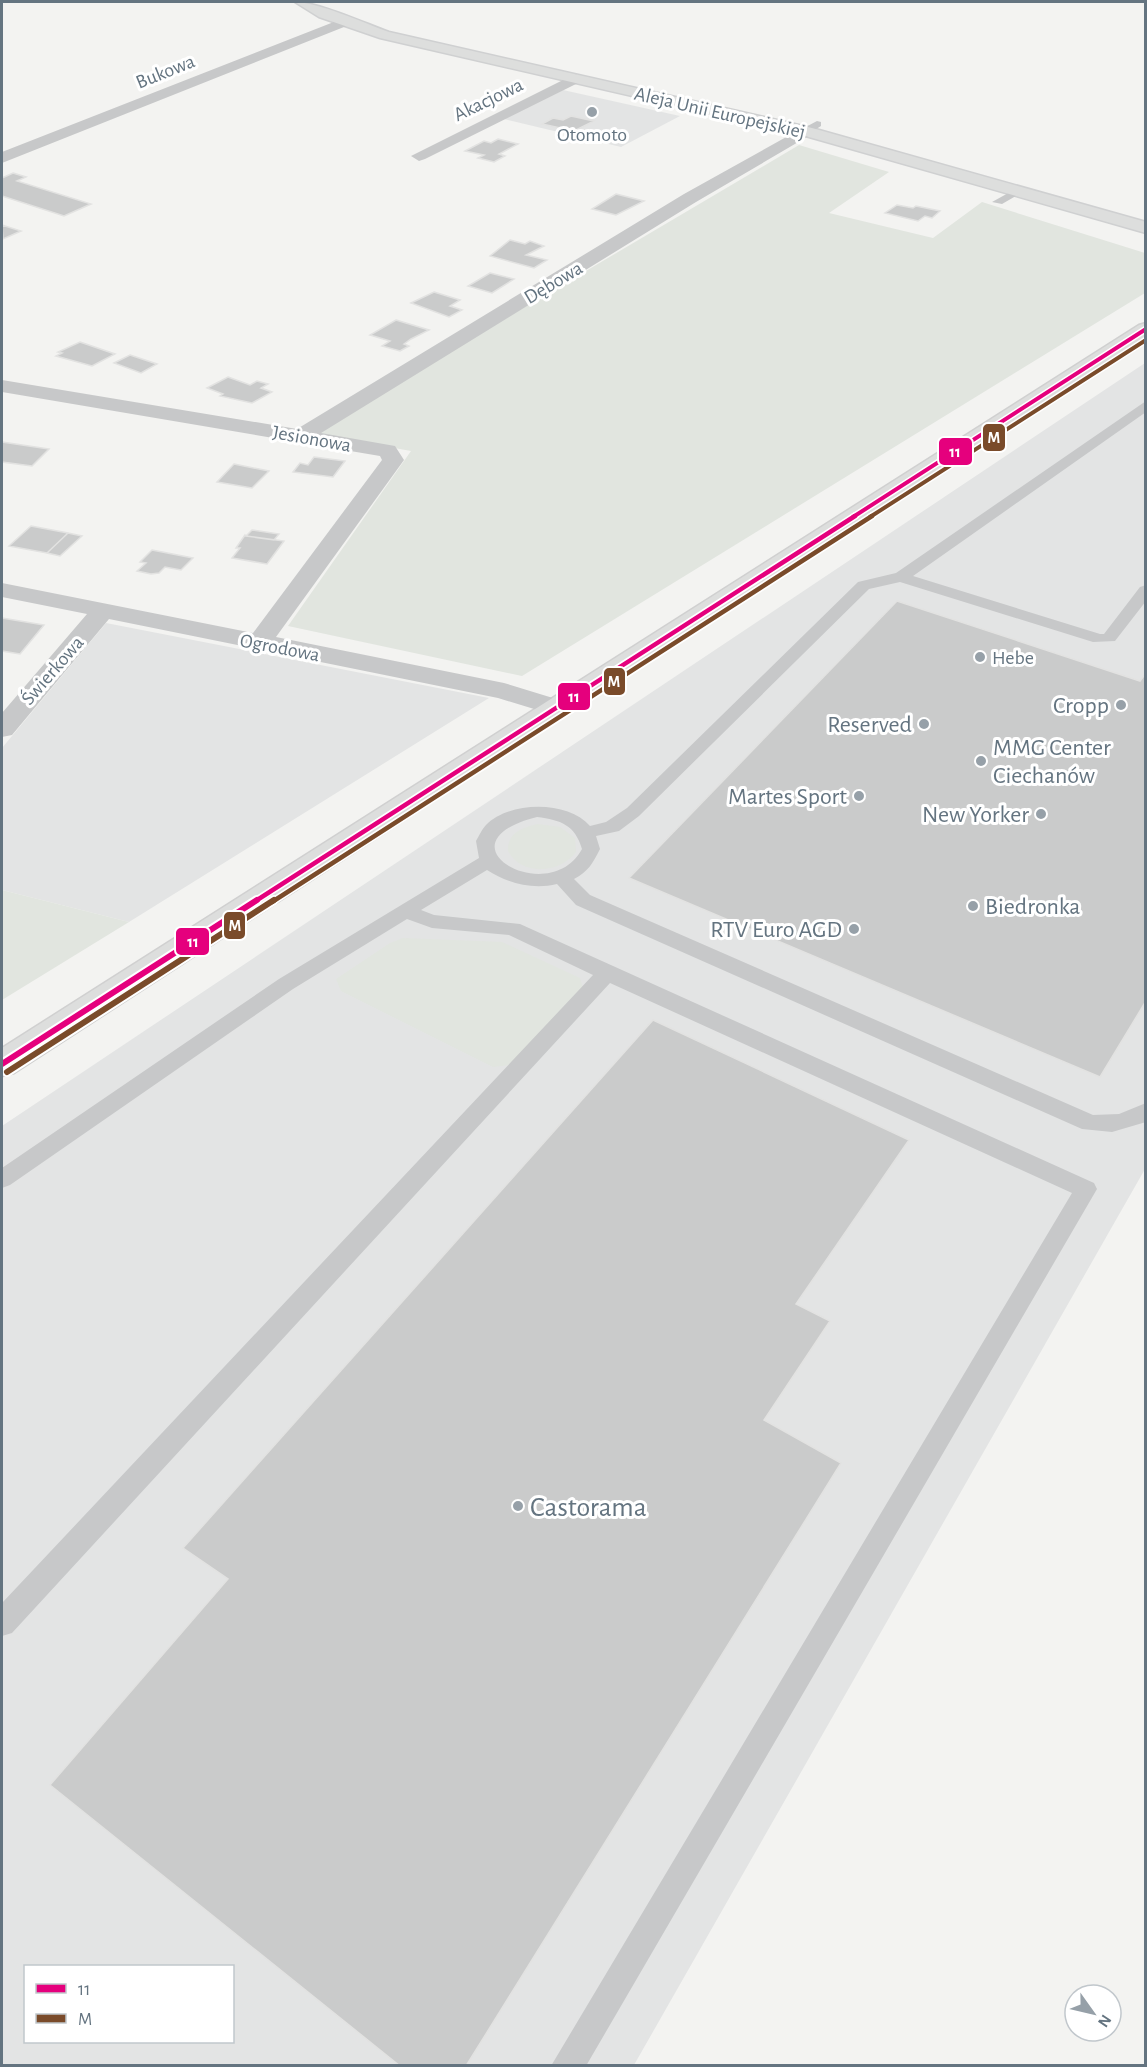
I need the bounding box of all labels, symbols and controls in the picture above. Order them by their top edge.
street label: Bukowa [133,51,198,93]
street label: Akacjowa [451,75,526,125]
street label: Aleja Unii Europejskiej [632,84,807,142]
marker: Otomoto [585,105,599,119]
place label: Otomoto [557,125,627,145]
street label: Dębowa [521,258,586,308]
street label: Jesionowa [271,422,353,456]
line badge: M [982,423,1006,452]
text: M [988,430,1000,446]
line badge: 11 [938,437,973,466]
text: 11 [949,444,961,460]
street label: Ogrodowa [238,630,321,666]
street label: Świerkowa [17,632,88,709]
place label: Hebe [992,648,1034,668]
marker: Hebe [973,650,987,664]
line badge: M [603,667,626,696]
text: M [608,674,620,690]
line badge: 11 [557,682,591,711]
text: 11 [568,689,580,705]
place label: Cropp [1053,694,1109,718]
marker: Cropp [1114,698,1128,712]
place label: Reserved [827,713,912,737]
marker: Reserved [917,717,931,731]
place label: MMG Center Ciechanów [993,736,1111,788]
marker: MMG Center Ciechanów [974,754,988,768]
place label: Martes Sport [728,785,847,809]
marker: Martes Sport [852,789,866,803]
place label: New Yorker [922,803,1029,827]
marker: New Yorker [1034,807,1048,821]
place label: Biedronka [985,895,1080,919]
marker: Biedronka [966,899,980,913]
line badge: M [223,911,246,940]
text: M [229,918,241,934]
place label: RTV Euro AGD [710,918,842,942]
marker: RTV Euro AGD [847,922,861,936]
line badge: 11 [175,927,210,956]
text: 11 [187,934,199,950]
place label: Castorama [530,1494,647,1522]
marker: Castorama [511,1499,525,1513]
legend [24,1965,234,2043]
text: 11 [78,1981,90,1999]
north arrow [1063,1983,1123,2043]
text: M [78,2011,92,2029]
text: N [1095,2012,1114,2030]

